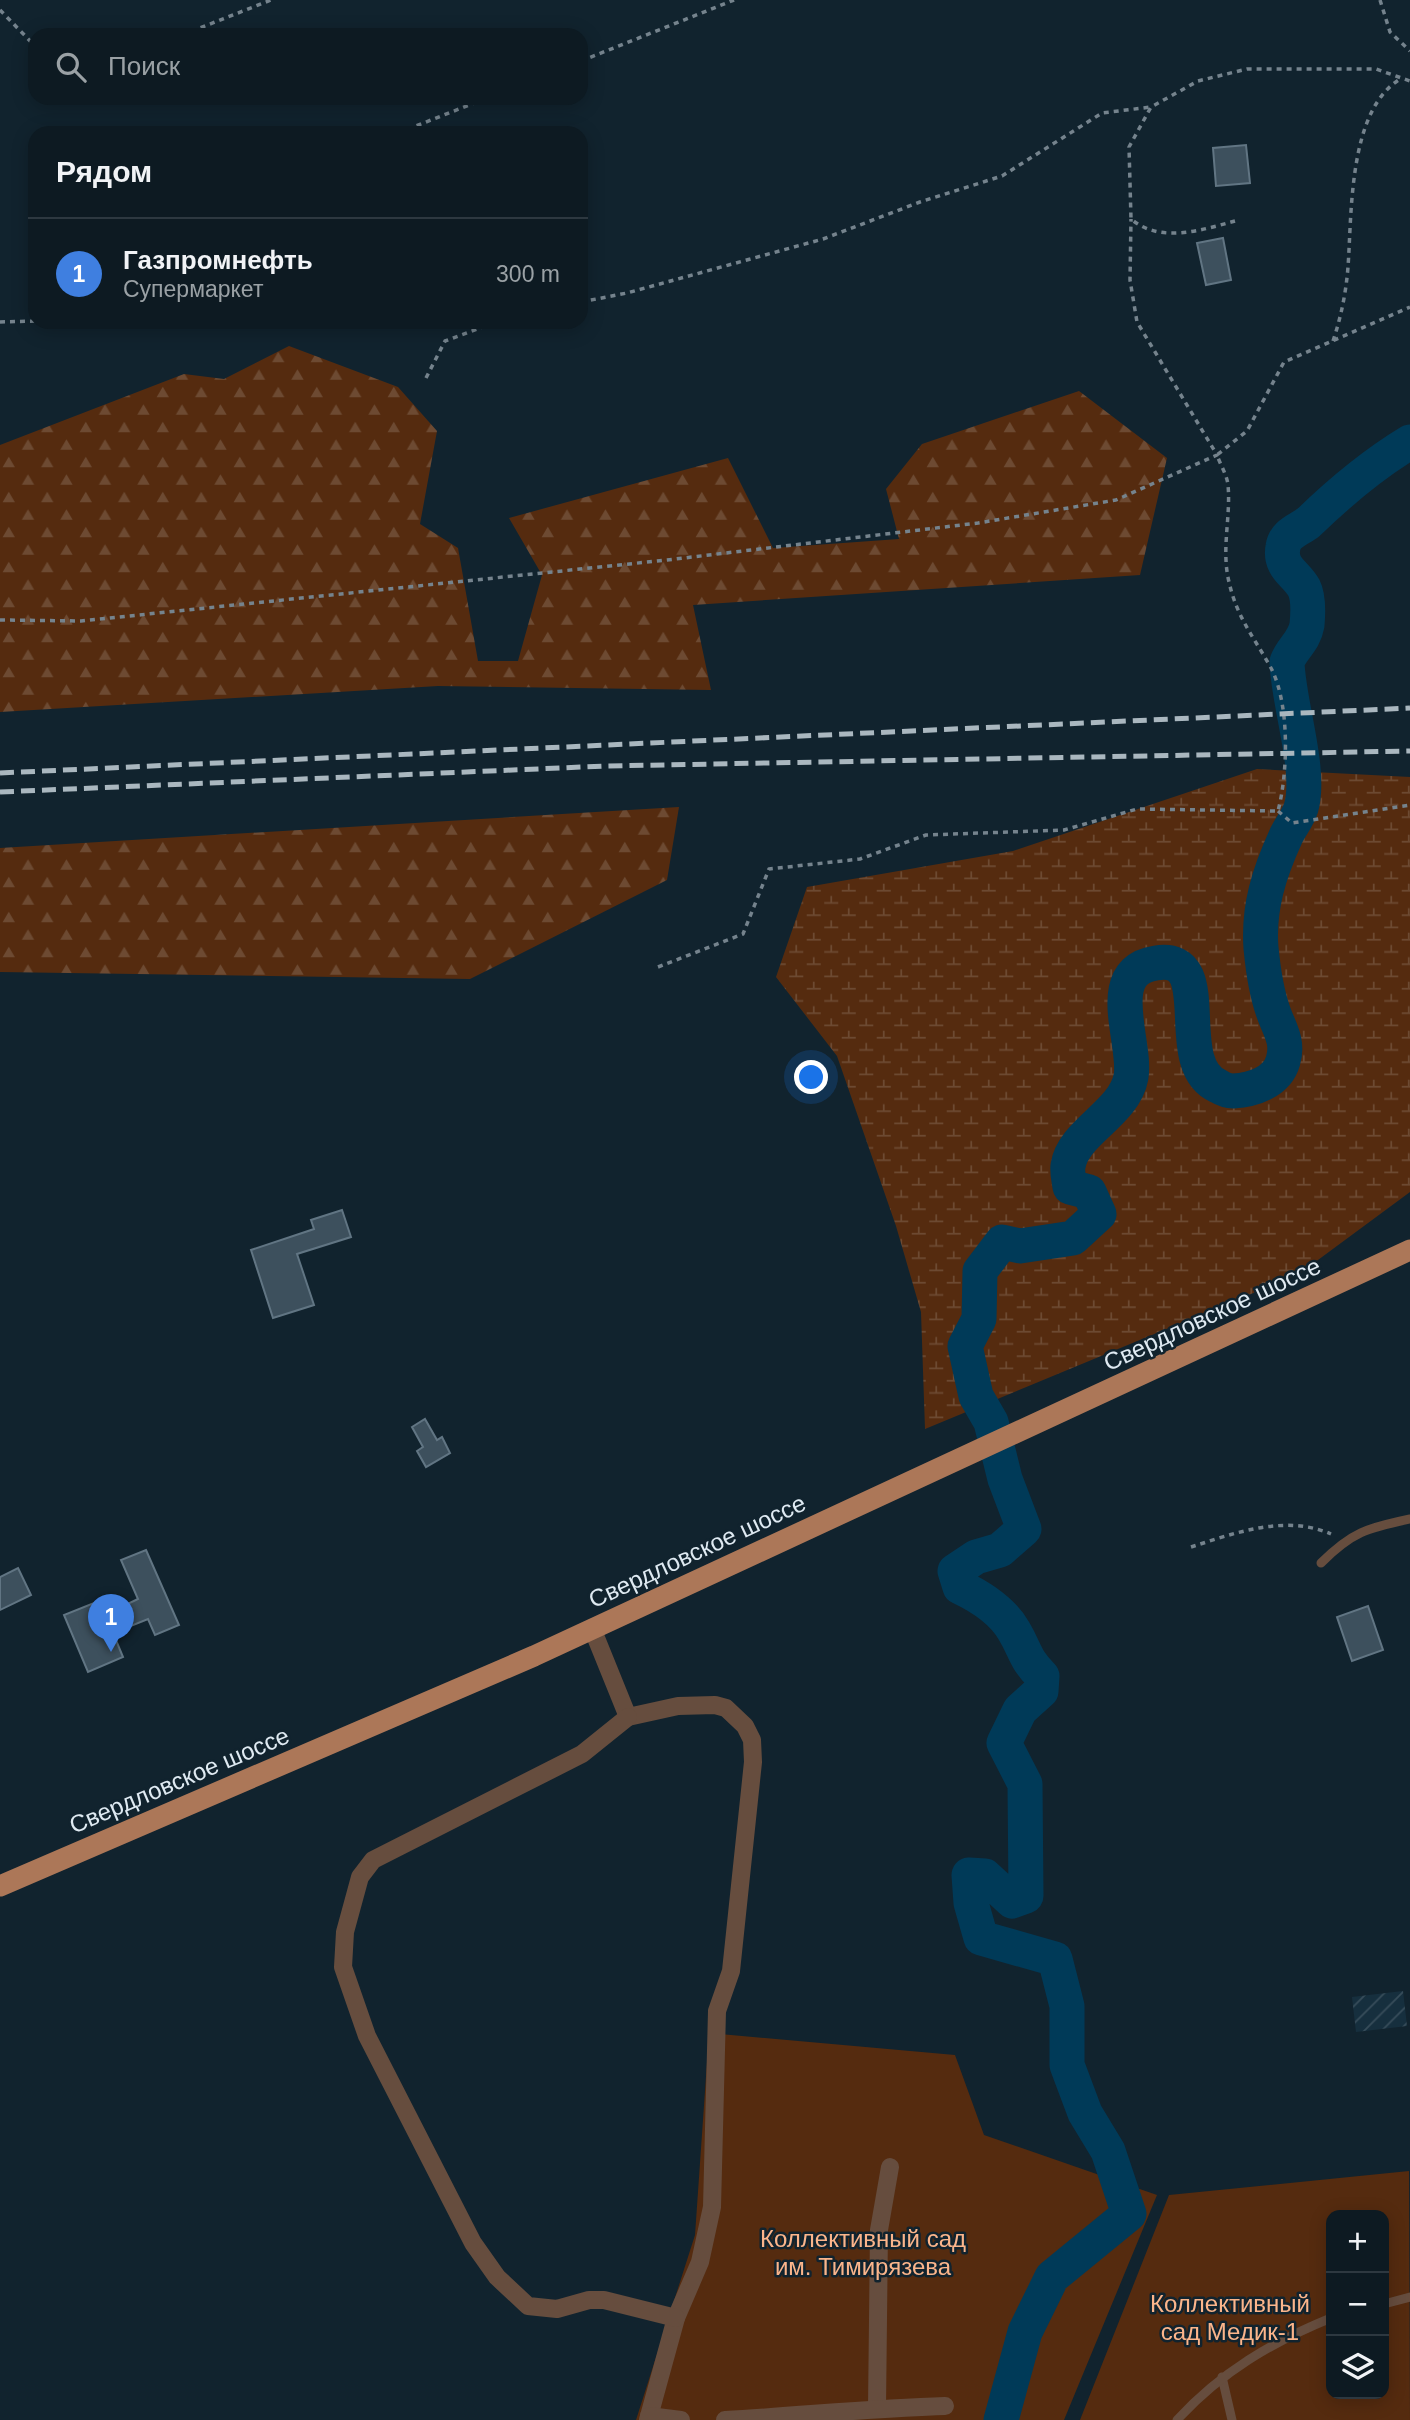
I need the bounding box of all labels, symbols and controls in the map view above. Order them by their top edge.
search box [28,28,588,105]
icon: search [52,48,90,86]
text: Поиск [108,51,180,81]
text: Рядом [56,155,152,188]
text: Газпромнефть [123,245,313,275]
text: 1 [73,261,85,287]
text: 300 m [496,261,560,287]
text: Супермаркет [123,276,263,302]
your location [794,1060,828,1094]
street label: Свердловское шоссе [1099,1252,1325,1376]
street label: Свердловское шоссе [584,1489,810,1613]
pin: 1 [88,1594,134,1652]
street label: Свердловское шоссе [65,1721,293,1839]
map controls [1326,2210,1389,2399]
button: + [1326,2210,1389,2273]
park label: Коллективный сад им. Тимирязева [760,2225,966,2280]
button: − [1326,2273,1389,2336]
park label: Коллективный сад Медик-1 [1150,2290,1310,2345]
button: layers [1326,2336,1389,2399]

